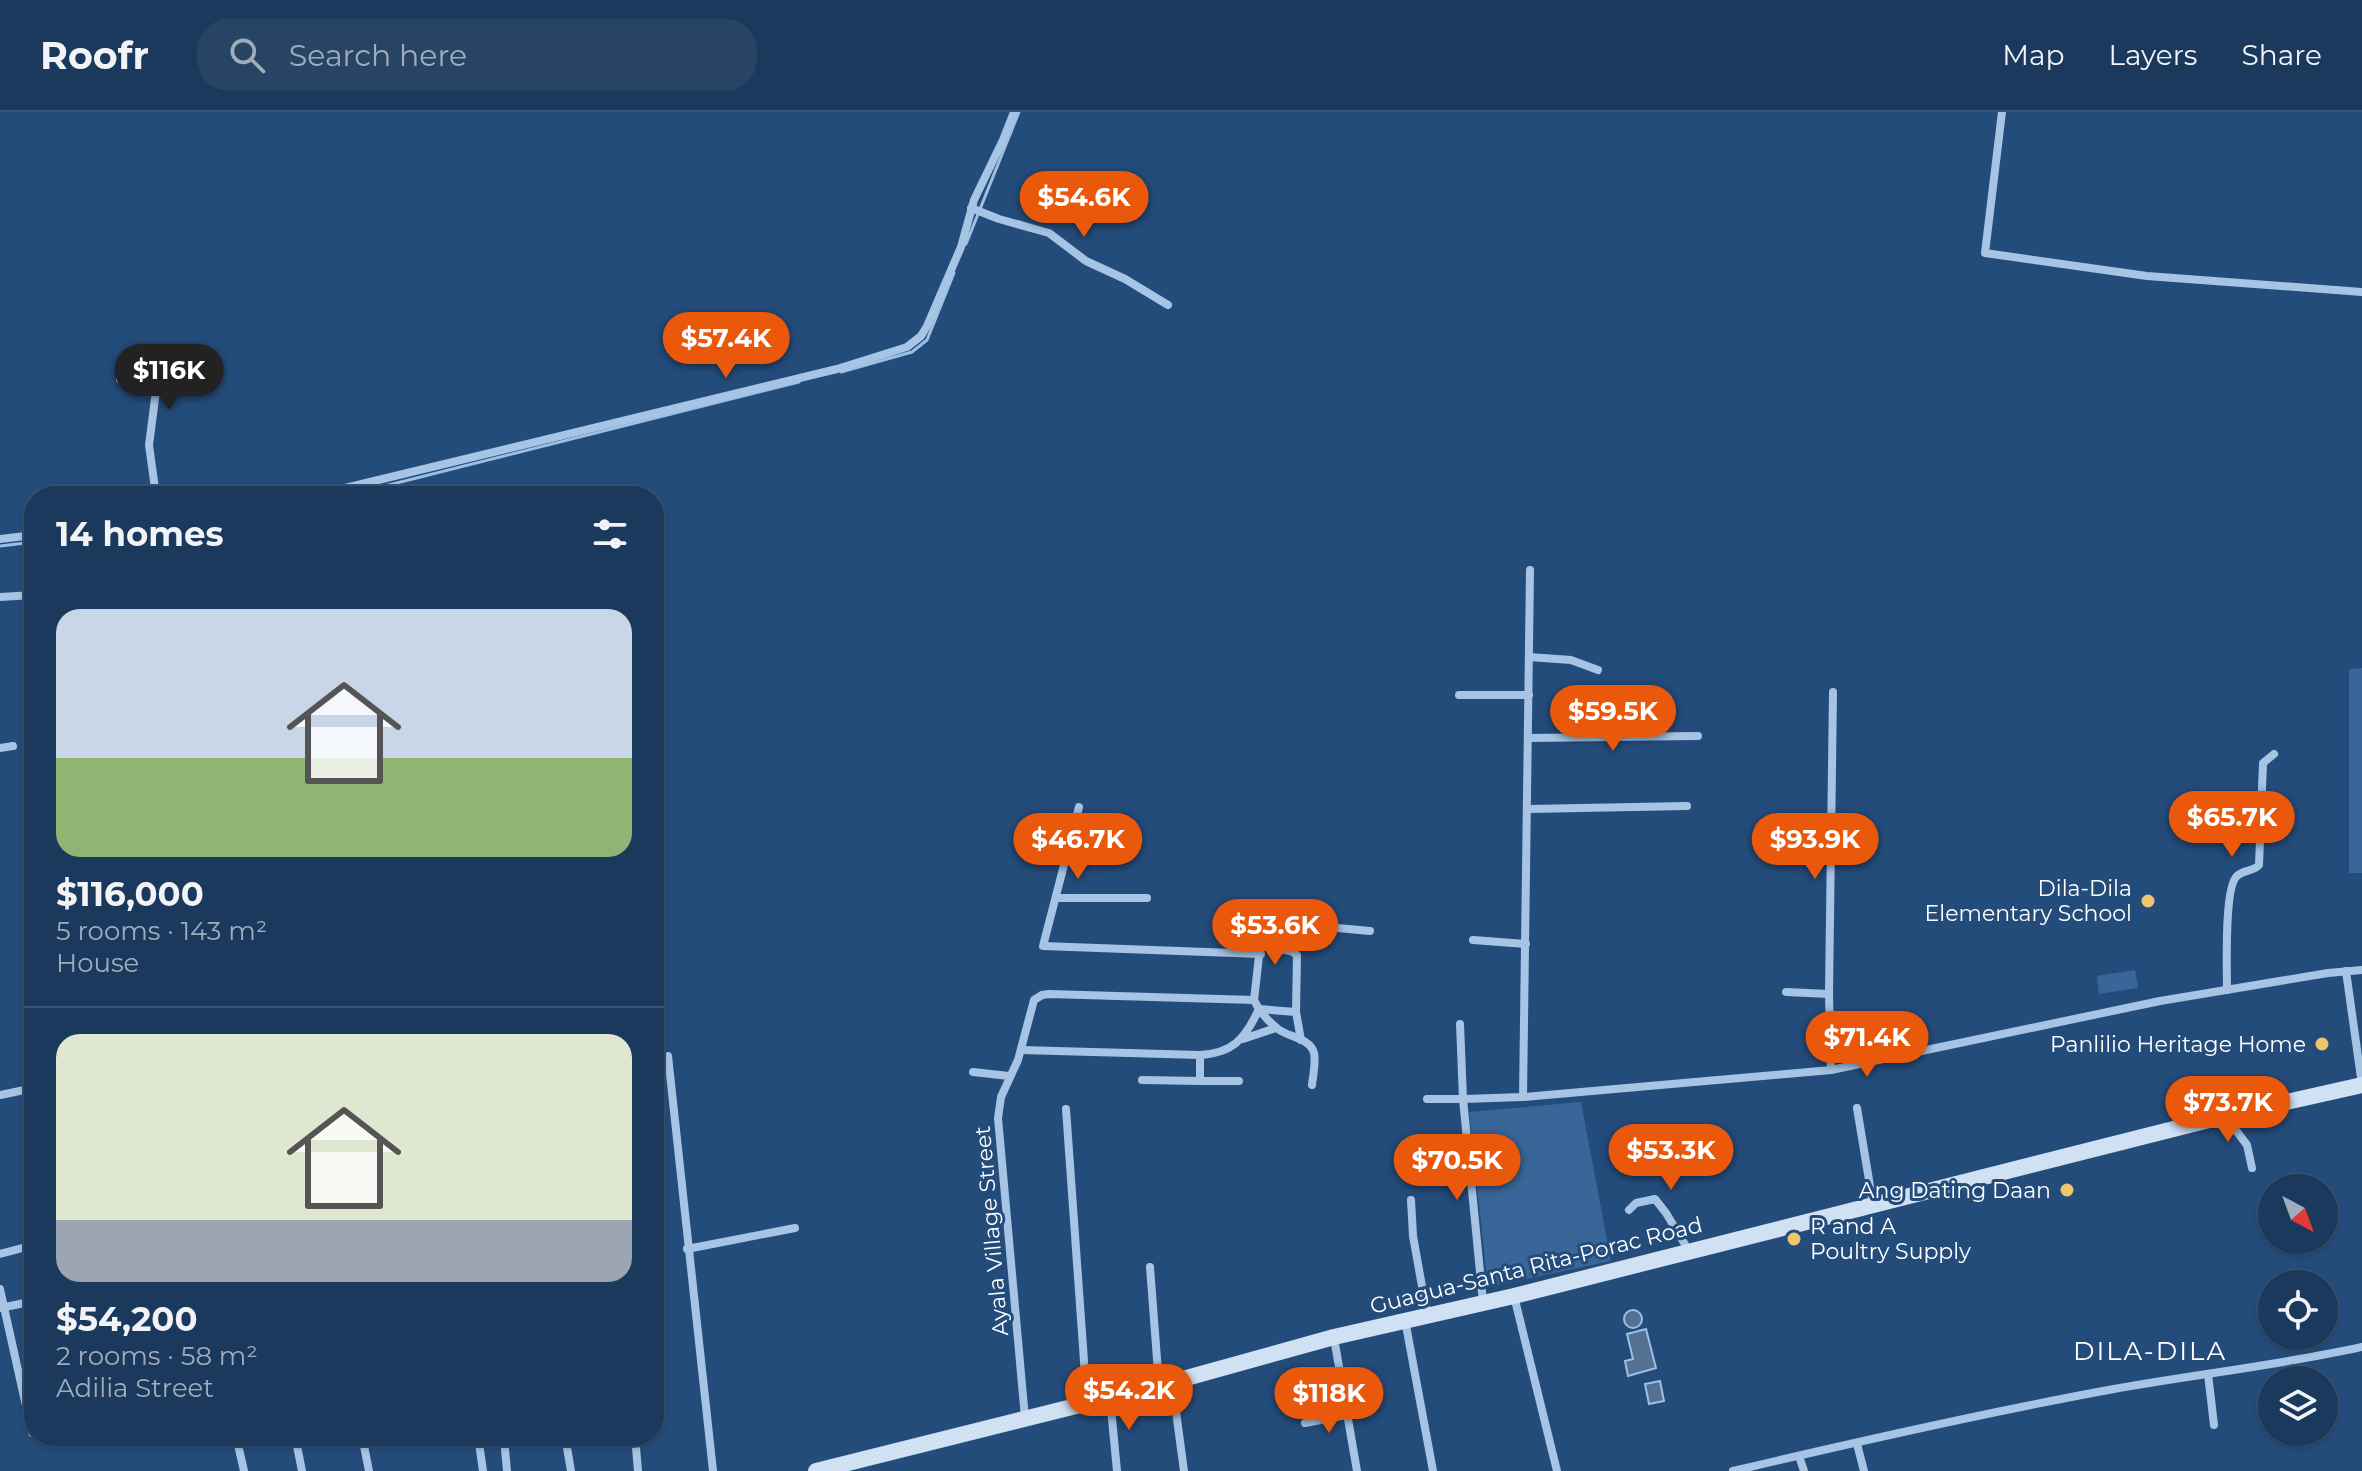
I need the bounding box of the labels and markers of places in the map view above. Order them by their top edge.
pin: $54.6K [1019,171,1149,239]
pin: $57.4K [661,312,791,380]
pin: $116K [113,344,225,412]
pin: $59.5K [1548,685,1678,753]
pin: $65.7K [2167,791,2297,859]
pin: $46.7K [1013,813,1143,881]
pin: $93.9K [1750,813,1880,881]
place label: Dila-Dila Elementary School [1925,875,2132,927]
marker: Dila-Dila Elementary School [2139,892,2157,910]
pin: $53.6K [1210,899,1340,967]
pin: $71.4K [1802,1011,1932,1079]
place label: Panlilio Heritage Home [2050,1031,2306,1058]
marker: Panlilio Heritage Home [2313,1035,2331,1053]
pin: $73.7K [2163,1076,2293,1144]
pin: $53.3K [1606,1124,1736,1192]
pin: $70.5K [1392,1134,1522,1202]
place label: Ang Dating Daan [1859,1177,2051,1204]
marker: Ang Dating Daan [2058,1181,2076,1199]
place label: R and A Poultry Supply [1810,1213,1971,1265]
marker: R and A Poultry Supply [1785,1230,1803,1248]
pin: $54.2K [1064,1364,1194,1432]
pin: $118K [1273,1367,1385,1435]

